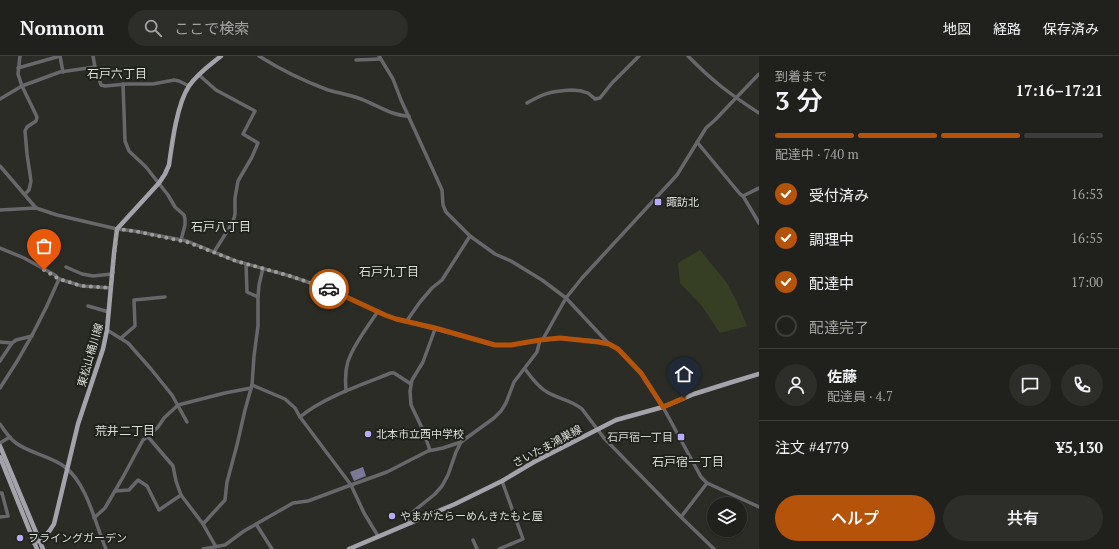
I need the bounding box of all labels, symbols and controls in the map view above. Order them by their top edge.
search box [128,10,408,46]
text: Nomnom [20,15,104,40]
icon: search [142,17,164,39]
text: ここで検索 [174,18,249,38]
text: 地図 [943,19,971,38]
text: 経路 [993,19,1021,38]
text: 保存済み [1043,19,1099,38]
district label: 石戸六丁目 [87,66,147,81]
text: 到着まで [775,67,827,85]
text: 17:16–17:21 [1016,80,1103,100]
text: 3 分 [775,83,823,117]
text: 配達中 · 740 m [775,145,859,163]
icon: check [775,183,797,205]
text: 受付済み [809,185,869,205]
text: 16:53 [1071,185,1103,203]
place label: 諏訪北 [666,195,699,209]
marker: 諏訪北 [653,197,663,207]
district label: 石戸八丁目 [191,219,251,234]
icon: check [775,227,797,249]
pin [27,229,61,270]
text: 調理中 [809,229,854,249]
text: 16:55 [1071,229,1103,247]
icon: bag [33,235,55,257]
district label: 石戸九丁目 [359,264,419,279]
courier [309,269,349,309]
icon: check [775,271,797,293]
text: 配達中 [809,273,854,293]
text: 17:00 [1071,273,1103,291]
icon: car [318,278,340,300]
text: 配達完了 [809,317,869,337]
street label: 東松山桶川線 [74,321,106,389]
pin [667,357,701,398]
icon: home [673,363,695,385]
button: person [775,364,817,406]
button: chat [1009,364,1051,406]
button: phone [1061,364,1103,406]
text: 佐藤 [827,366,857,386]
text: 配達員 · 4.7 [827,387,893,405]
street label: さいたま鴻巣線 [510,422,584,470]
district label: 荒井二丁目 [95,423,155,438]
place label: 北本市立西中学校 [376,427,464,441]
marker: 北本市立西中学校 [363,429,373,439]
place label: 石戸宿一丁目 [607,430,673,444]
marker: 石戸宿一丁目 [676,432,686,442]
text: 注文 #4779 [775,437,849,457]
text: ¥5,130 [1056,437,1103,457]
district label: 石戸宿一丁目 [652,454,724,469]
button: ヘルプ [775,495,935,541]
button: 共有 [943,495,1103,541]
map controls [707,497,747,537]
button: layers [707,497,747,537]
place label: やまがたらーめんきたもと屋 [400,509,543,523]
marker: やまがたらーめんきたもと屋 [387,511,397,521]
place label: フライングガーデン [28,531,127,545]
marker: フライングガーデン [15,533,25,543]

